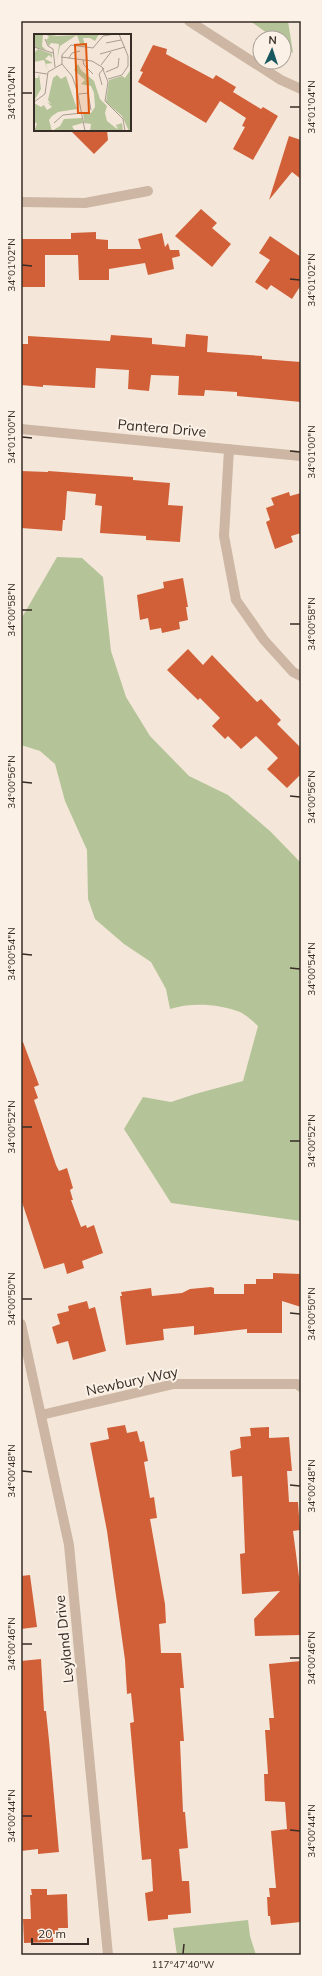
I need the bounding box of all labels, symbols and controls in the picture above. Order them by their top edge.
north arrow [252,30,292,70]
text: N [268,33,277,47]
inset map [34,34,131,131]
text: 34°01'04"N [5,66,18,120]
text: 34°01'04"N [305,80,318,134]
text: 34°01'02"N [5,238,18,292]
text: 34°01'02"N [305,253,318,307]
text: 34°01'00"N [5,410,18,464]
street label: Pantera Drive [117,415,207,441]
text: 34°01'00"N [305,425,318,479]
text: 34°00'58"N [5,583,18,637]
text: 34°00'58"N [305,597,318,651]
text: 34°00'56"N [5,755,18,809]
text: 34°00'56"N [305,770,318,824]
text: 34°00'54"N [5,927,18,981]
text: 34°00'54"N [305,942,318,996]
text: 34°00'52"N [5,1100,18,1154]
text: 34°00'52"N [305,1114,318,1168]
text: 34°00'50"N [5,1272,18,1326]
text: 34°00'50"N [305,1287,318,1341]
street label: Newbury Way [84,1362,180,1400]
text: 34°00'48"N [5,1444,18,1498]
text: 34°00'48"N [305,1459,318,1513]
street label: Leyland Drive [50,1594,78,1684]
text: 34°00'46"N [5,1617,18,1671]
text: 34°00'46"N [305,1631,318,1685]
text: 34°00'44"N [5,1789,18,1843]
text: 34°00'44"N [305,1804,318,1858]
scale bar [32,1920,88,1946]
text: 20 m [38,1926,66,1941]
text: 117°47'40"W [152,1958,214,1971]

